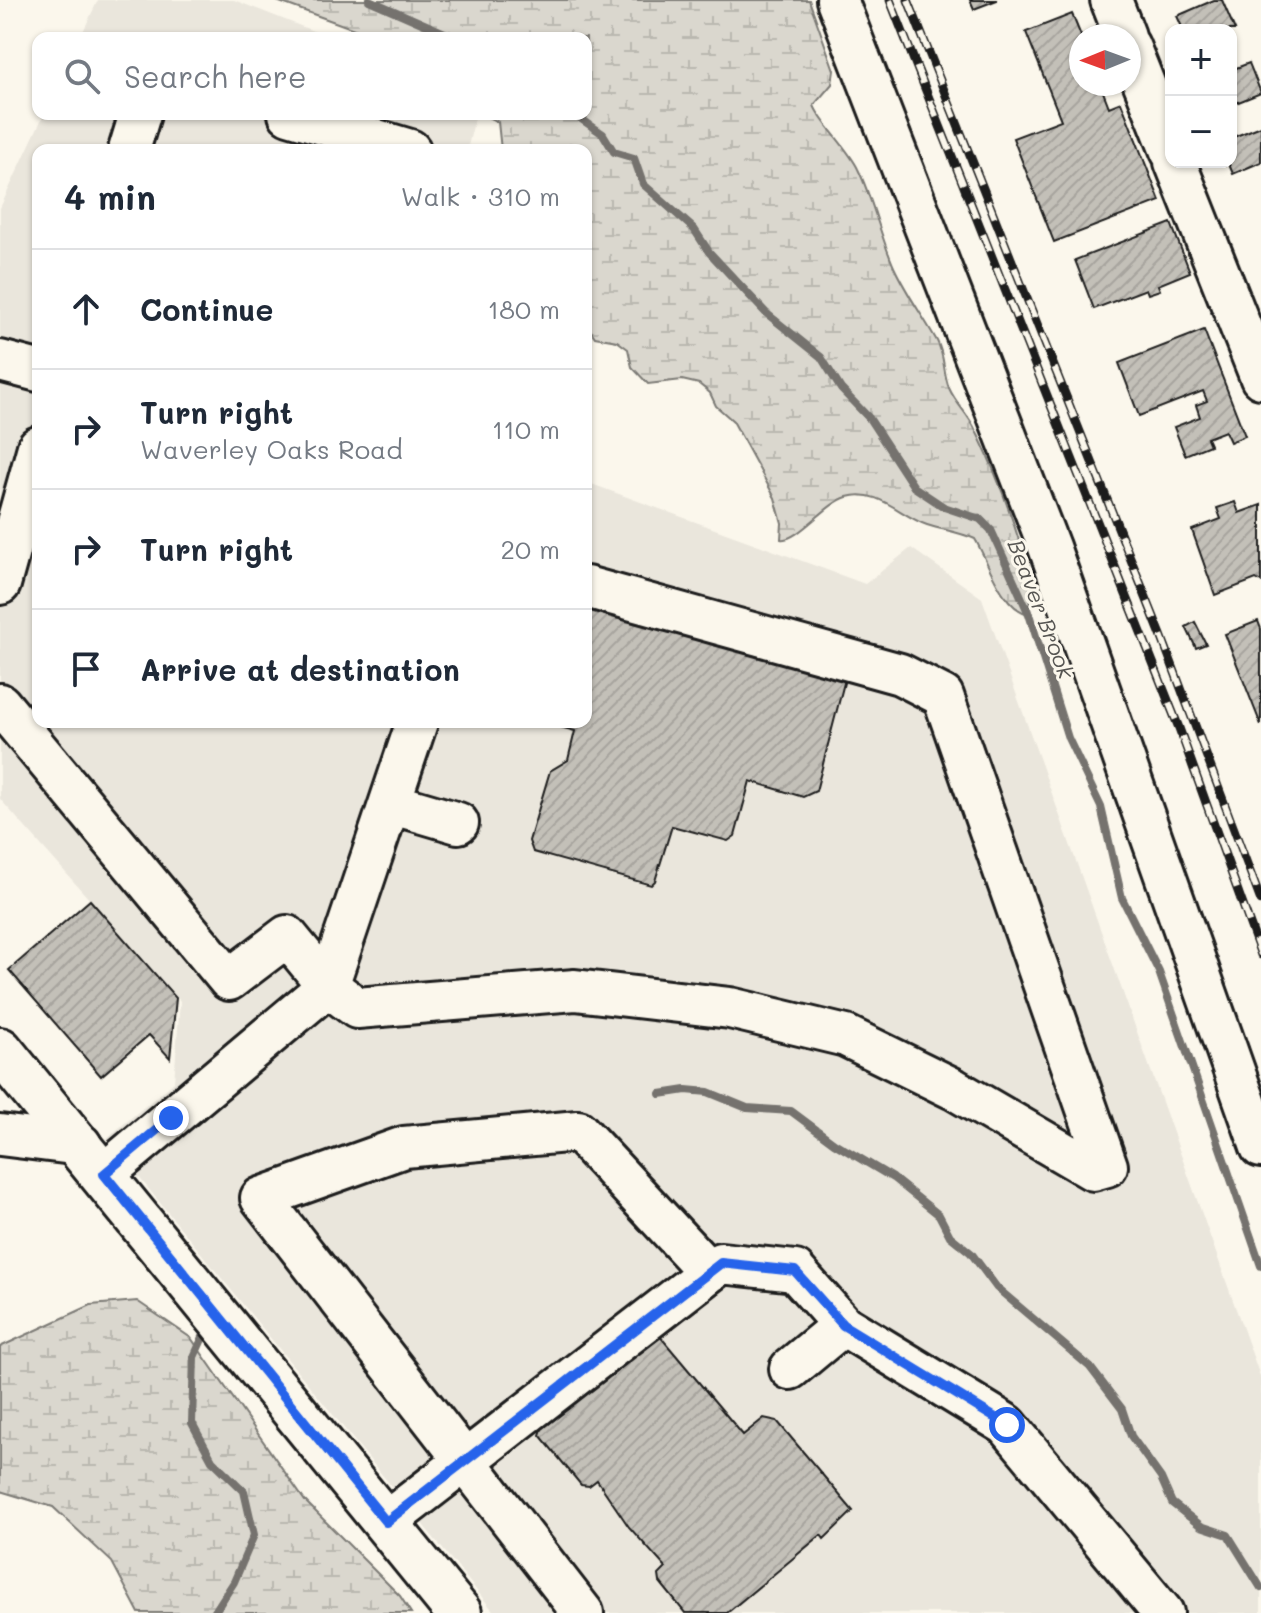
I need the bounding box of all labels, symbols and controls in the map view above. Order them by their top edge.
north arrow [1069,24,1141,96]
map controls [1165,24,1237,168]
button: + [1165,24,1237,96]
search box [32,32,592,120]
icon: search [60,54,104,98]
text: Search here [124,56,307,96]
button: − [1165,96,1237,168]
text: 4 min [64,174,156,219]
text: Walk · 310 m [401,179,560,213]
icon: ahead [64,287,108,331]
text: Continue [140,289,273,329]
text: 180 m [488,292,560,326]
text: Turn right [140,392,293,432]
icon: right [64,407,108,451]
text: 110 m [492,412,560,446]
text: Waverley Oaks Road [140,432,403,466]
icon: right [64,527,108,571]
text: Turn right [140,529,293,569]
text: 20 m [500,532,560,566]
water label: Beaver Brook [1002,535,1082,684]
icon: arrive [64,647,108,691]
text: Arrive at destination [140,649,460,689]
route end [153,1100,189,1136]
route start [989,1407,1025,1443]

